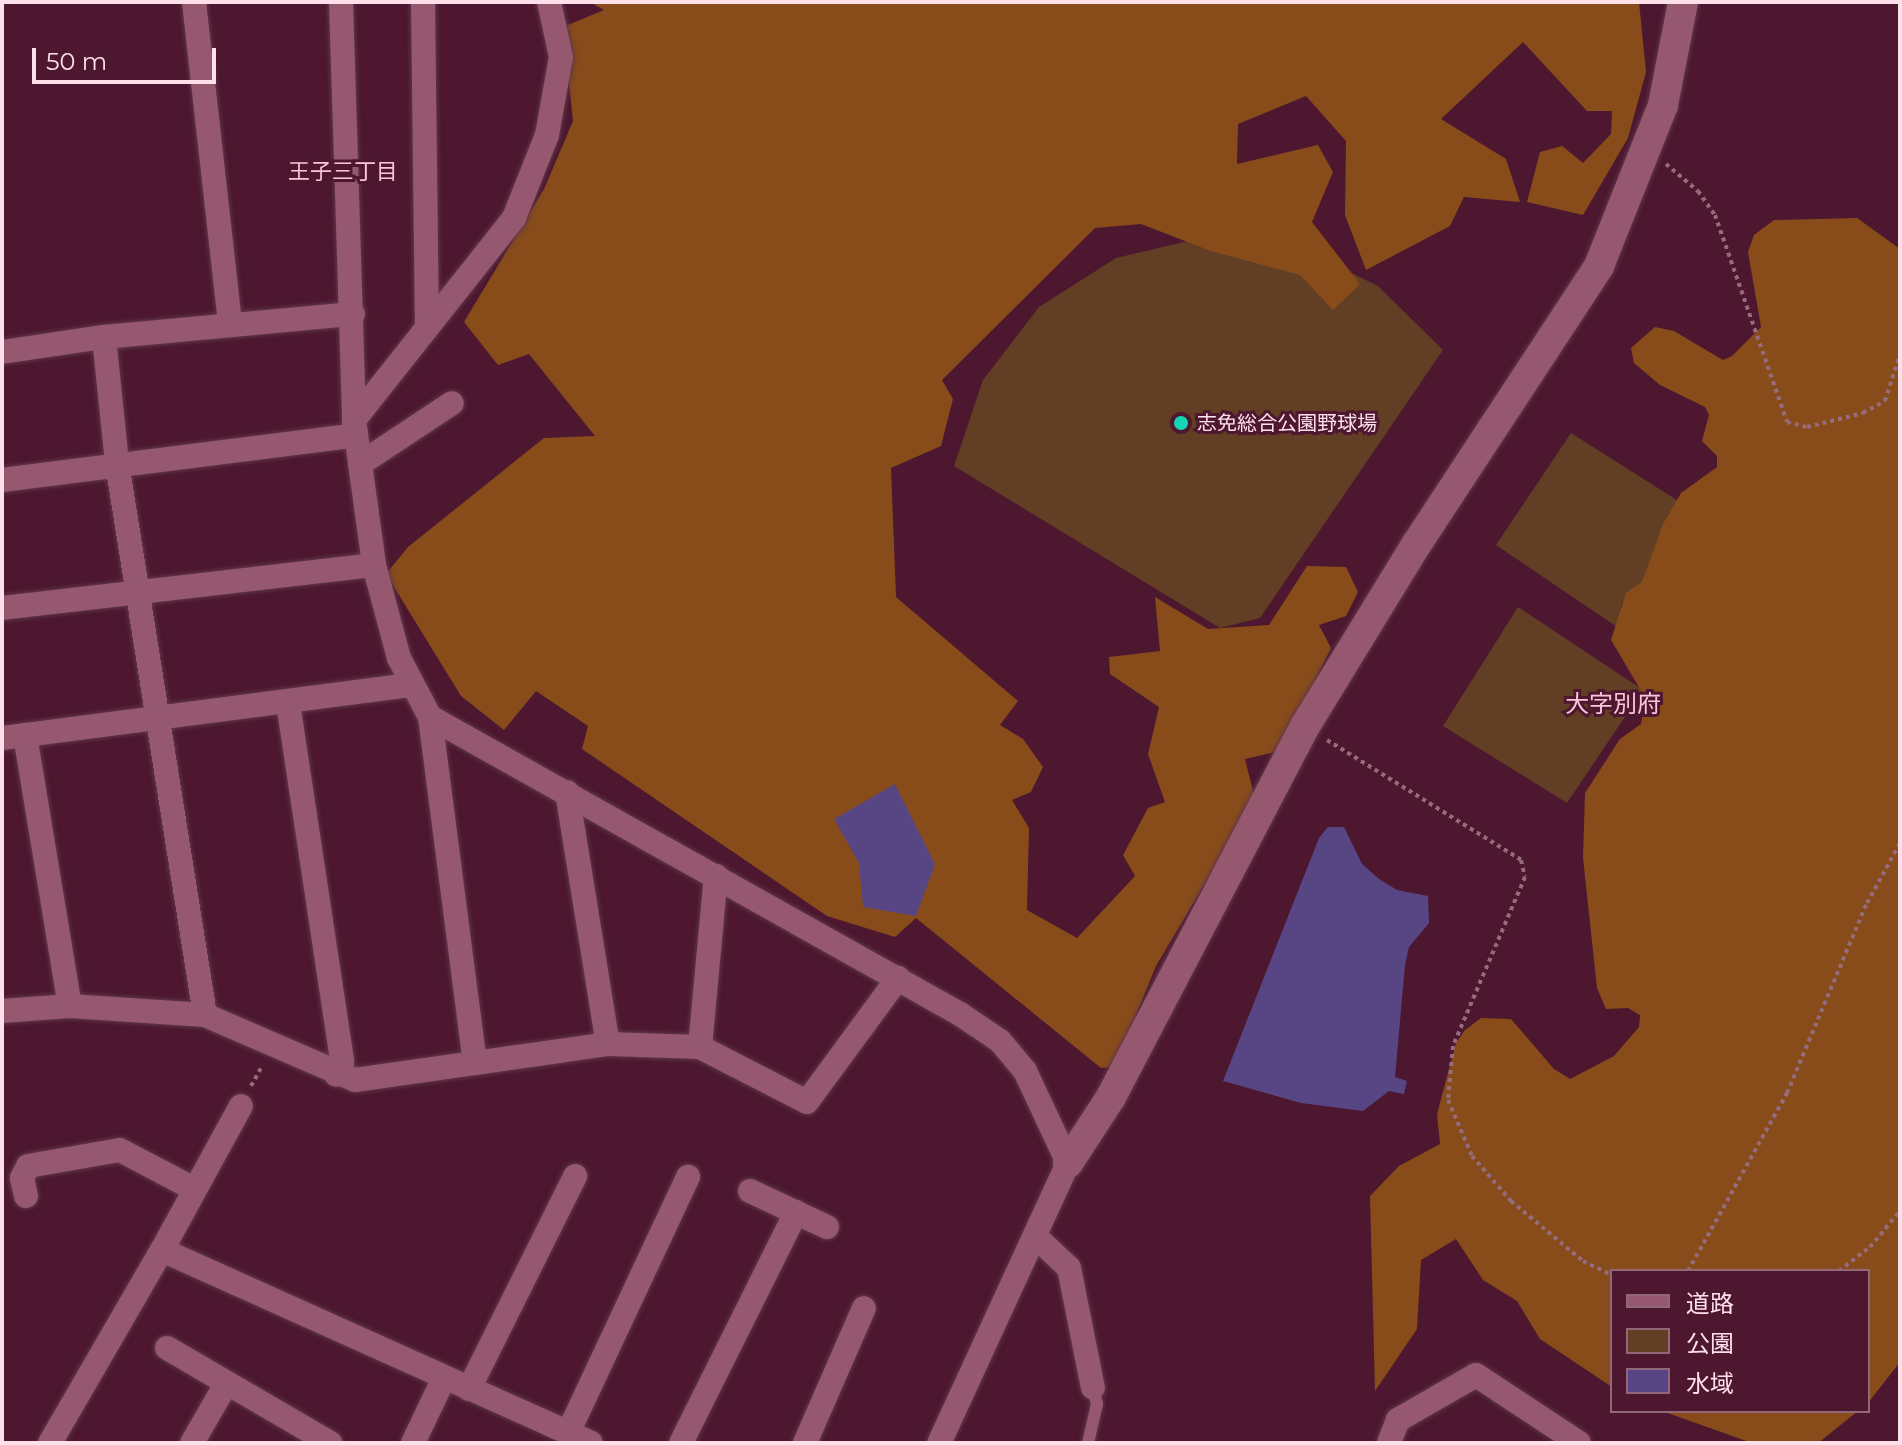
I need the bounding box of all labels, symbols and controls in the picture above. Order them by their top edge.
scale bar [36,32,220,82]
text: 50 m [46,47,107,76]
district label: 王子三丁目 [288,159,398,185]
place label: 志免総合公園野球場 [1197,411,1377,435]
marker: 志免総合公園野球場 [1172,414,1190,432]
district label: 大字別府 [1565,690,1661,718]
legend [1610,1269,1870,1413]
text: 道路 [1686,1289,1734,1318]
text: 公園 [1686,1329,1734,1358]
text: 水域 [1686,1369,1734,1398]

